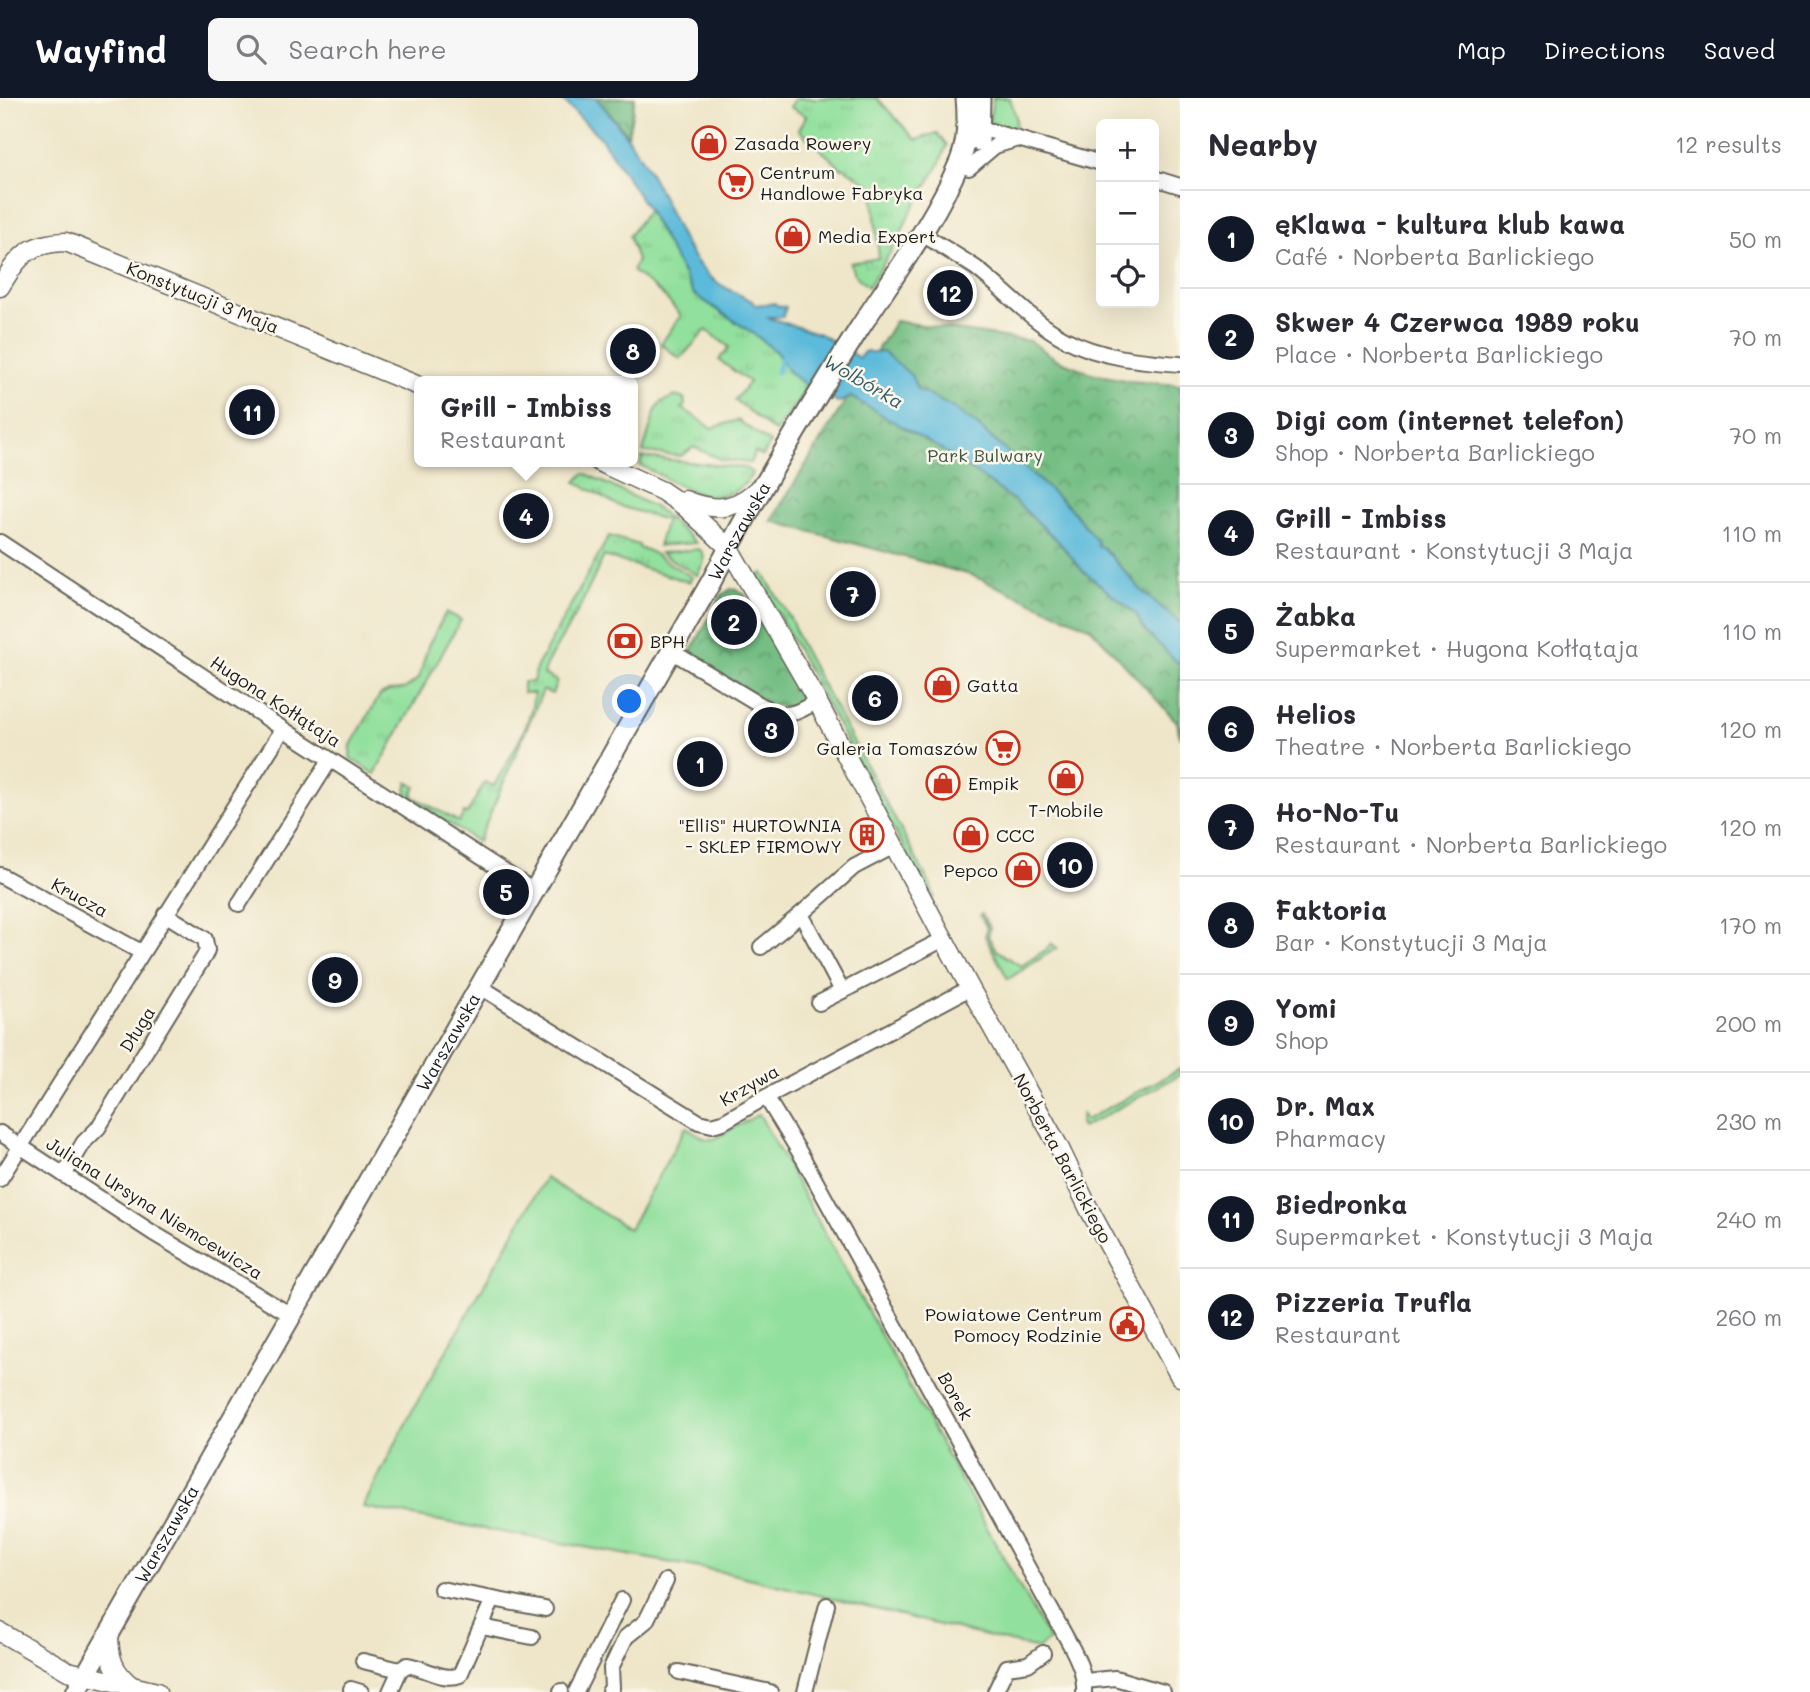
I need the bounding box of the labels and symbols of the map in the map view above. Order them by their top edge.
shop icon: Zasada Rowery [690,124,728,162]
place label: Zasada Rowery [734,131,871,155]
place label: Centrum Handlowe Fabryka [760,160,923,205]
supermarket icon: Centrum Handlowe Fabryka [717,163,755,201]
shop icon: Media Expert [774,217,812,255]
place label: Media Expert [818,224,936,248]
street label: Konstytucji 3 Maja [123,255,283,339]
pin: 12 [927,267,973,319]
pin: 8 [610,325,656,377]
water label: Wolbórka [820,348,908,414]
pin: 11 [229,386,275,438]
park label: Park Bulwary [927,443,1043,467]
street label: Warszawska [702,477,776,585]
pin: 4 [503,490,549,542]
pin: 7 [830,568,876,620]
pin: 2 [711,596,757,648]
bank icon: BPH [606,622,644,660]
place label: BPH [650,629,685,653]
street label: Hugona Kołłątaja [206,650,346,752]
shop icon: Gatta [923,666,961,704]
pin: 6 [852,672,898,724]
place label: Gatta [967,673,1019,697]
your location [612,684,646,718]
pin: 3 [748,704,794,756]
supermarket icon: Galeria Tomaszów [984,729,1022,767]
place label: Galeria Tomaszów [817,736,978,760]
pin: 1 [677,738,723,790]
shop icon: T-Mobile [1047,759,1085,797]
shop icon: Empik [924,764,962,802]
place label: Empik [968,771,1019,795]
place label: T-Mobile [1028,798,1104,822]
place label: "ElliS" HURTOWNIA - SKLEP FIRMOWY [678,813,842,858]
building icon: "ElliS" HURTOWNIA - SKLEP FIRMOWY [848,816,886,854]
shop icon: CCC [952,816,990,854]
place label: CCC [996,823,1035,847]
pin: 10 [1047,839,1093,891]
shop icon: Pepco [1004,851,1042,889]
place label: Pepco [943,858,998,882]
pin: 5 [483,866,529,918]
street label: Krucza [47,872,113,922]
pin: 9 [312,954,358,1006]
street label: Warszawska [410,988,486,1095]
street label: Długa [114,1002,160,1056]
street label: Krzywa [715,1058,783,1112]
street label: Norberta Barlickiego [1008,1069,1118,1247]
street label: Juliana Ursyna Niemcewicza [42,1131,268,1285]
place label: Powiatowe Centrum Pomocy Rodzinie [925,1302,1102,1347]
public building icon: Powiatowe Centrum Pomocy Rodzinie [1108,1305,1146,1343]
street label: Borek [933,1368,979,1424]
street label: Warszawska [129,1481,204,1588]

